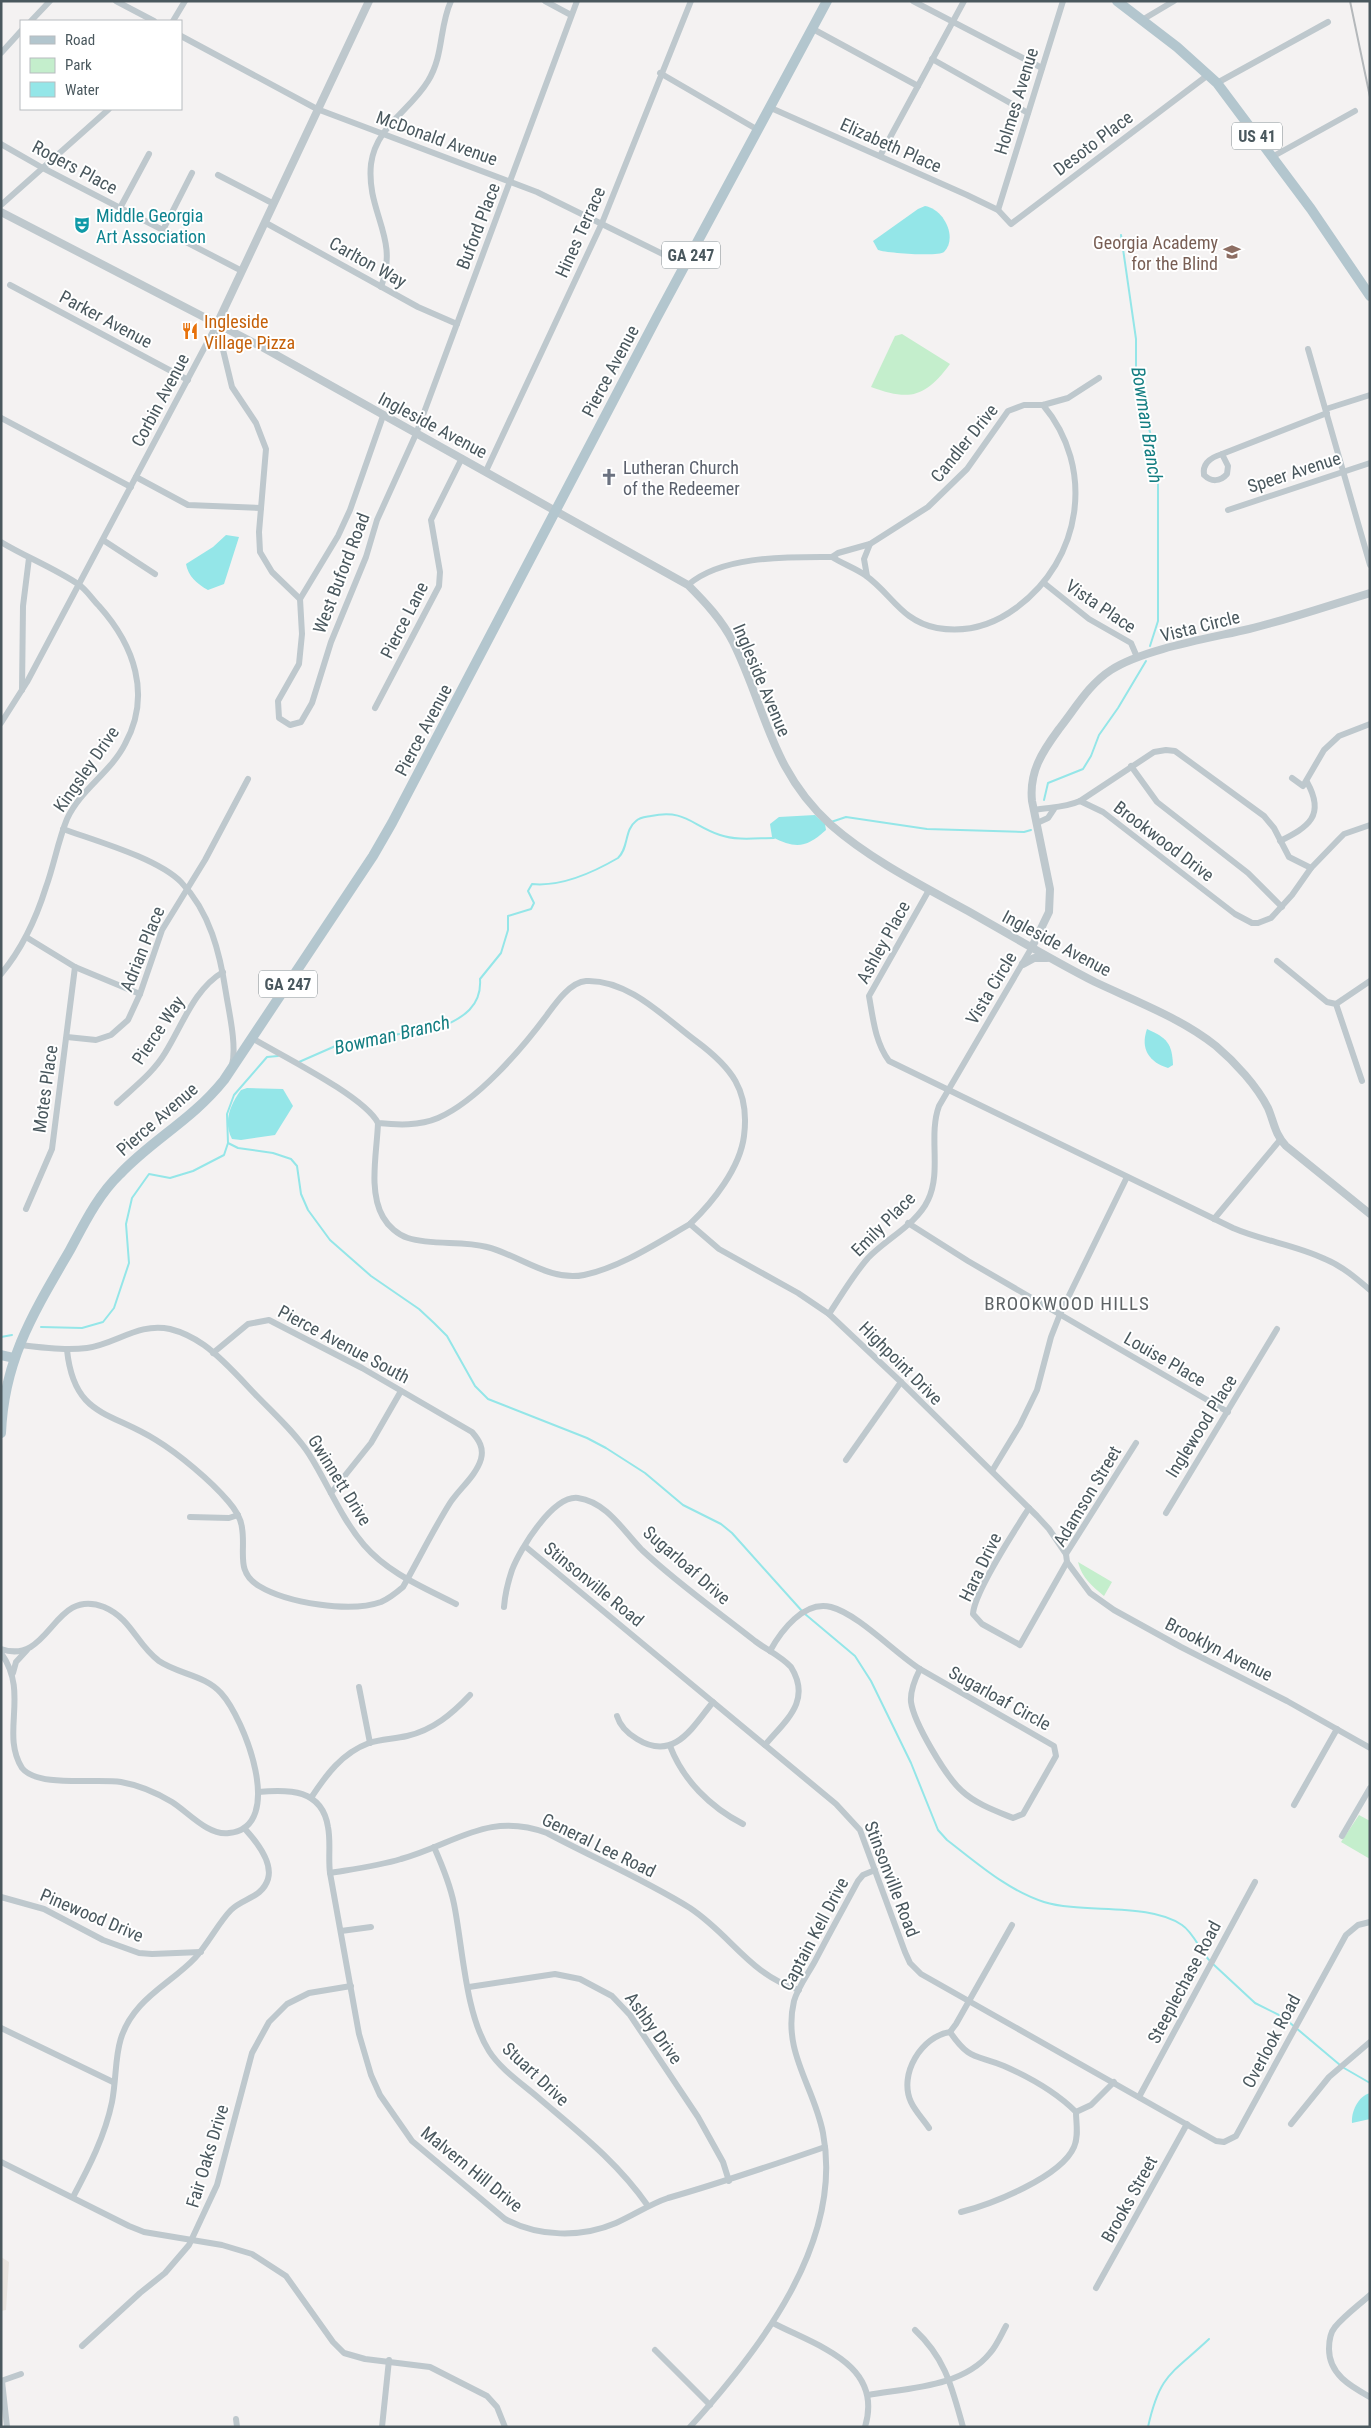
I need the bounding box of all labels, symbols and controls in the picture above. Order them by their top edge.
legend [20,20,182,110]
text: Road [65,31,95,49]
street label: Holmes Avenue [990,45,1042,157]
text: Park [65,56,92,74]
text: Water [65,81,100,99]
street label: McDonald Avenue [373,106,501,170]
street label: Desoto Place [1049,106,1137,180]
street label: Elizabeth Place [837,113,945,177]
road number: US 41 [1232,122,1282,150]
street label: Rogers Place [29,136,121,198]
street label: Buford Place [452,180,504,272]
street label: Hines Terrace [551,183,609,281]
place label: Middle Georgia Art Association [96,205,206,247]
theatre icon: Middle Georgia Art Association [72,215,92,235]
street label: Carlton Way [326,232,411,292]
place label: Georgia Academy for the Blind [1093,232,1219,274]
road number: GA 247 [662,242,720,268]
school or university icon: Georgia Academy for the Blind [1222,242,1242,262]
street label: Parker Avenue [56,286,156,352]
place label: Ingleside Village Pizza [204,311,295,353]
restaurant icon: Ingleside Village Pizza [180,321,200,341]
street label: Pierce Avenue [577,322,643,420]
street label: Corbin Avenue [127,350,193,450]
water label: Bowman Branch [1126,365,1168,485]
street label: Ingleside Avenue [375,387,491,463]
street label: Candler Drive [926,400,1002,486]
street label: Speer Avenue [1245,447,1343,497]
place label: Lutheran Church of the Redeemer [623,457,740,499]
church icon: Lutheran Church of the Redeemer [599,467,619,487]
street label: West Buford Road [308,510,374,636]
street label: Vista Place [1062,575,1140,637]
street label: Pierce Lane [376,578,432,662]
street label: Vista Circle [1158,606,1242,646]
street label: Ingleside Avenue [729,621,795,739]
street label: Pierce Avenue [390,681,456,779]
street label: Kingsley Drive [49,722,123,816]
street label: Brookwood Drive [1110,796,1218,886]
street label: Ashley Place [852,897,914,987]
street label: Adrian Place [115,903,169,995]
street label: Ingleside Avenue [999,905,1115,981]
street label: Vista Circle [961,948,1021,1028]
road number: GA 247 [259,971,317,998]
street label: Pierce Way [127,991,189,1068]
water label: Bowman Branch [332,1011,452,1059]
street label: Motes Place [28,1044,62,1134]
street label: Pierce Avenue [112,1078,202,1160]
street label: Emily Place [847,1188,919,1260]
district label: BROOKWOOD HILLS [984,1292,1150,1315]
street label: Pierce Avenue South [275,1301,413,1387]
street label: Highpoint Drive [855,1317,947,1409]
street label: Louise Place [1120,1327,1210,1391]
street label: Inglewood Place [1161,1371,1241,1481]
street label: Gwinnett Drive [304,1431,376,1529]
street label: Adamson Street [1049,1442,1125,1550]
street label: Sugarloaf Drive [639,1521,735,1609]
street label: Hara Drive [954,1529,1006,1605]
street label: Stinsonville Road [540,1537,648,1631]
street label: Brooklyn Avenue [1162,1613,1276,1685]
street label: Sugarloaf Circle [945,1661,1055,1735]
street label: General Lee Road [539,1808,659,1882]
street label: Stinsonville Road [860,1818,924,1940]
street label: Captain Kell Drive [775,1874,853,1994]
street label: Pinewood Drive [37,1884,147,1946]
street label: Steeplechase Road [1143,1917,1225,2047]
street label: Ashby Drive [621,1988,687,2068]
street label: Overlook Road [1238,1991,1304,2091]
street label: Stuart Drive [498,2038,574,2110]
street label: Fair Oaks Drive [181,2102,233,2210]
street label: Malvern Hill Drive [417,2122,527,2216]
street label: Brooks Street [1097,2152,1161,2246]

